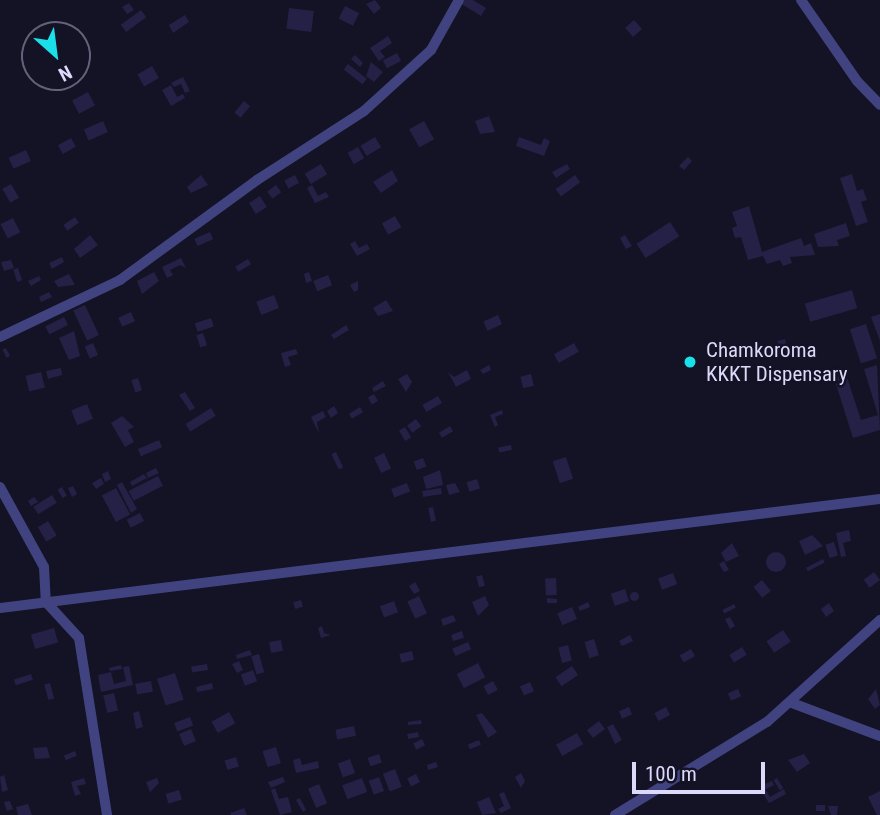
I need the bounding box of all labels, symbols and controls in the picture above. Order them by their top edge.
north arrow [21,21,91,91]
text: N [55,60,76,86]
place label: Chamkoroma KKKT Dispensary [706,337,848,387]
marker: Chamkoroma KKKT Dispensary [680,352,700,372]
scale bar [635,748,768,792]
text: 100 m [645,762,697,786]

